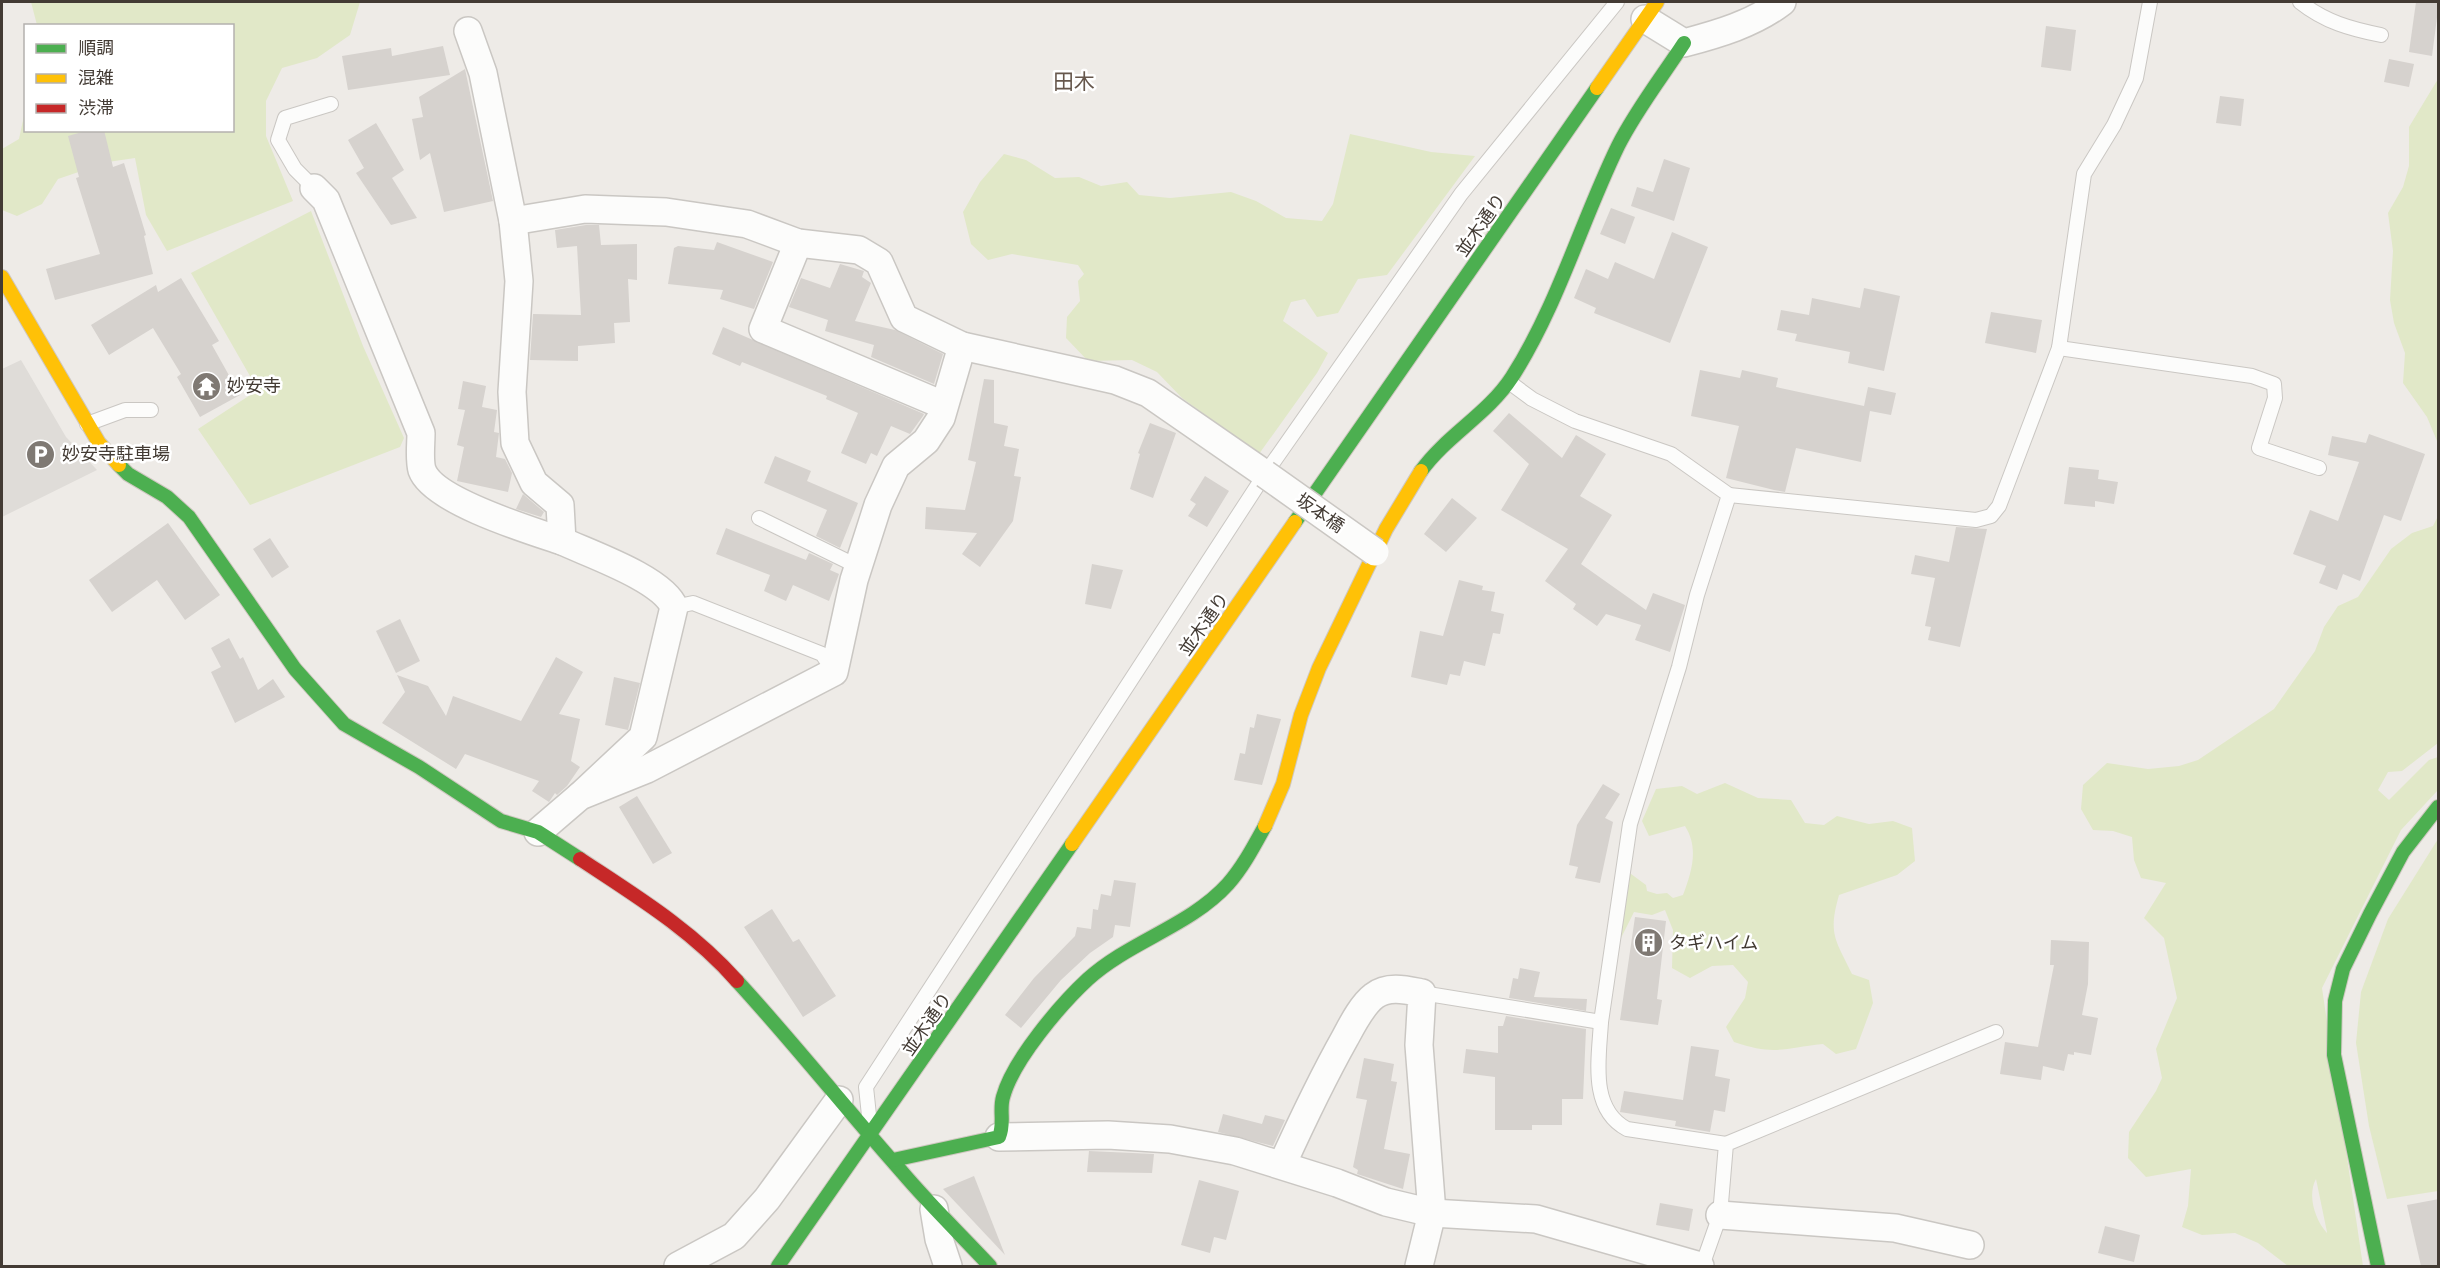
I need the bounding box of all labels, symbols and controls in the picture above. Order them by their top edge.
legend [24,24,234,132]
text: 順調 [78,36,114,59]
text: 混雑 [78,66,114,89]
district label: 田木 [1053,68,1095,94]
text: 渋滞 [78,96,114,119]
street label: 並木通り [1451,189,1511,261]
temple icon: 妙安寺 [190,370,222,402]
place label: 妙安寺 [227,374,281,397]
parking icon: 妙安寺駐車場 [25,438,57,470]
place label: 妙安寺駐車場 [62,442,170,465]
street label: 坂本橋 [1292,488,1349,537]
street label: 並木通り [1174,588,1234,660]
building icon: タギハイム [1632,927,1664,959]
place label: タギハイム [1669,931,1758,954]
street label: 並木通り [897,988,957,1060]

